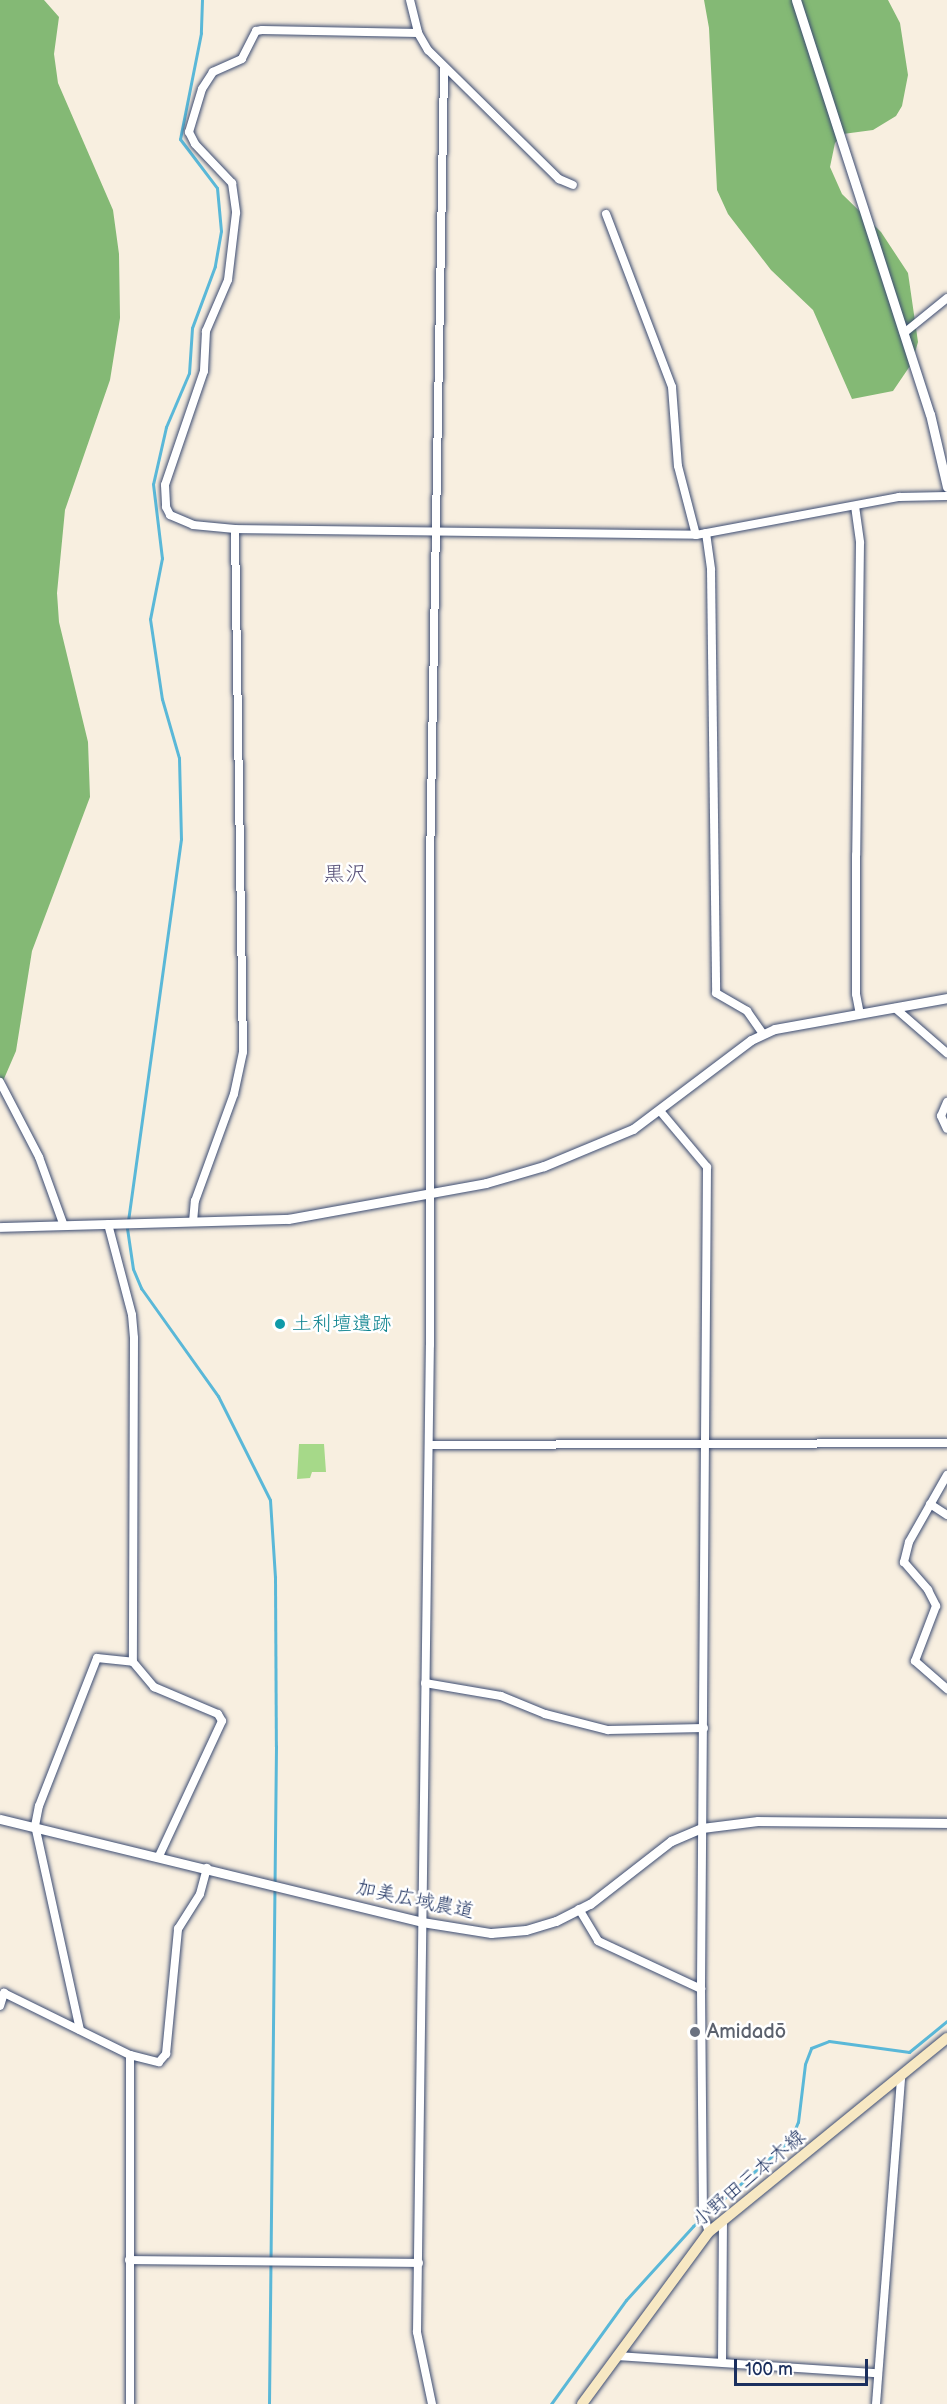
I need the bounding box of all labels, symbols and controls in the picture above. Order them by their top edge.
district label: 黒沢 [323,862,367,888]
place label: 土利壇遺跡 [292,1312,392,1336]
marker: 土利壇遺跡 [273,1317,287,1331]
street label: 加美広域農道 [354,1876,476,1924]
place label: Amidadō [707,2020,786,2044]
marker: Amidadō [688,2025,702,2039]
street label: 小野田三本木線 [688,2125,810,2233]
scale bar [737,2347,870,2385]
text: 100 m [745,2359,793,2380]

